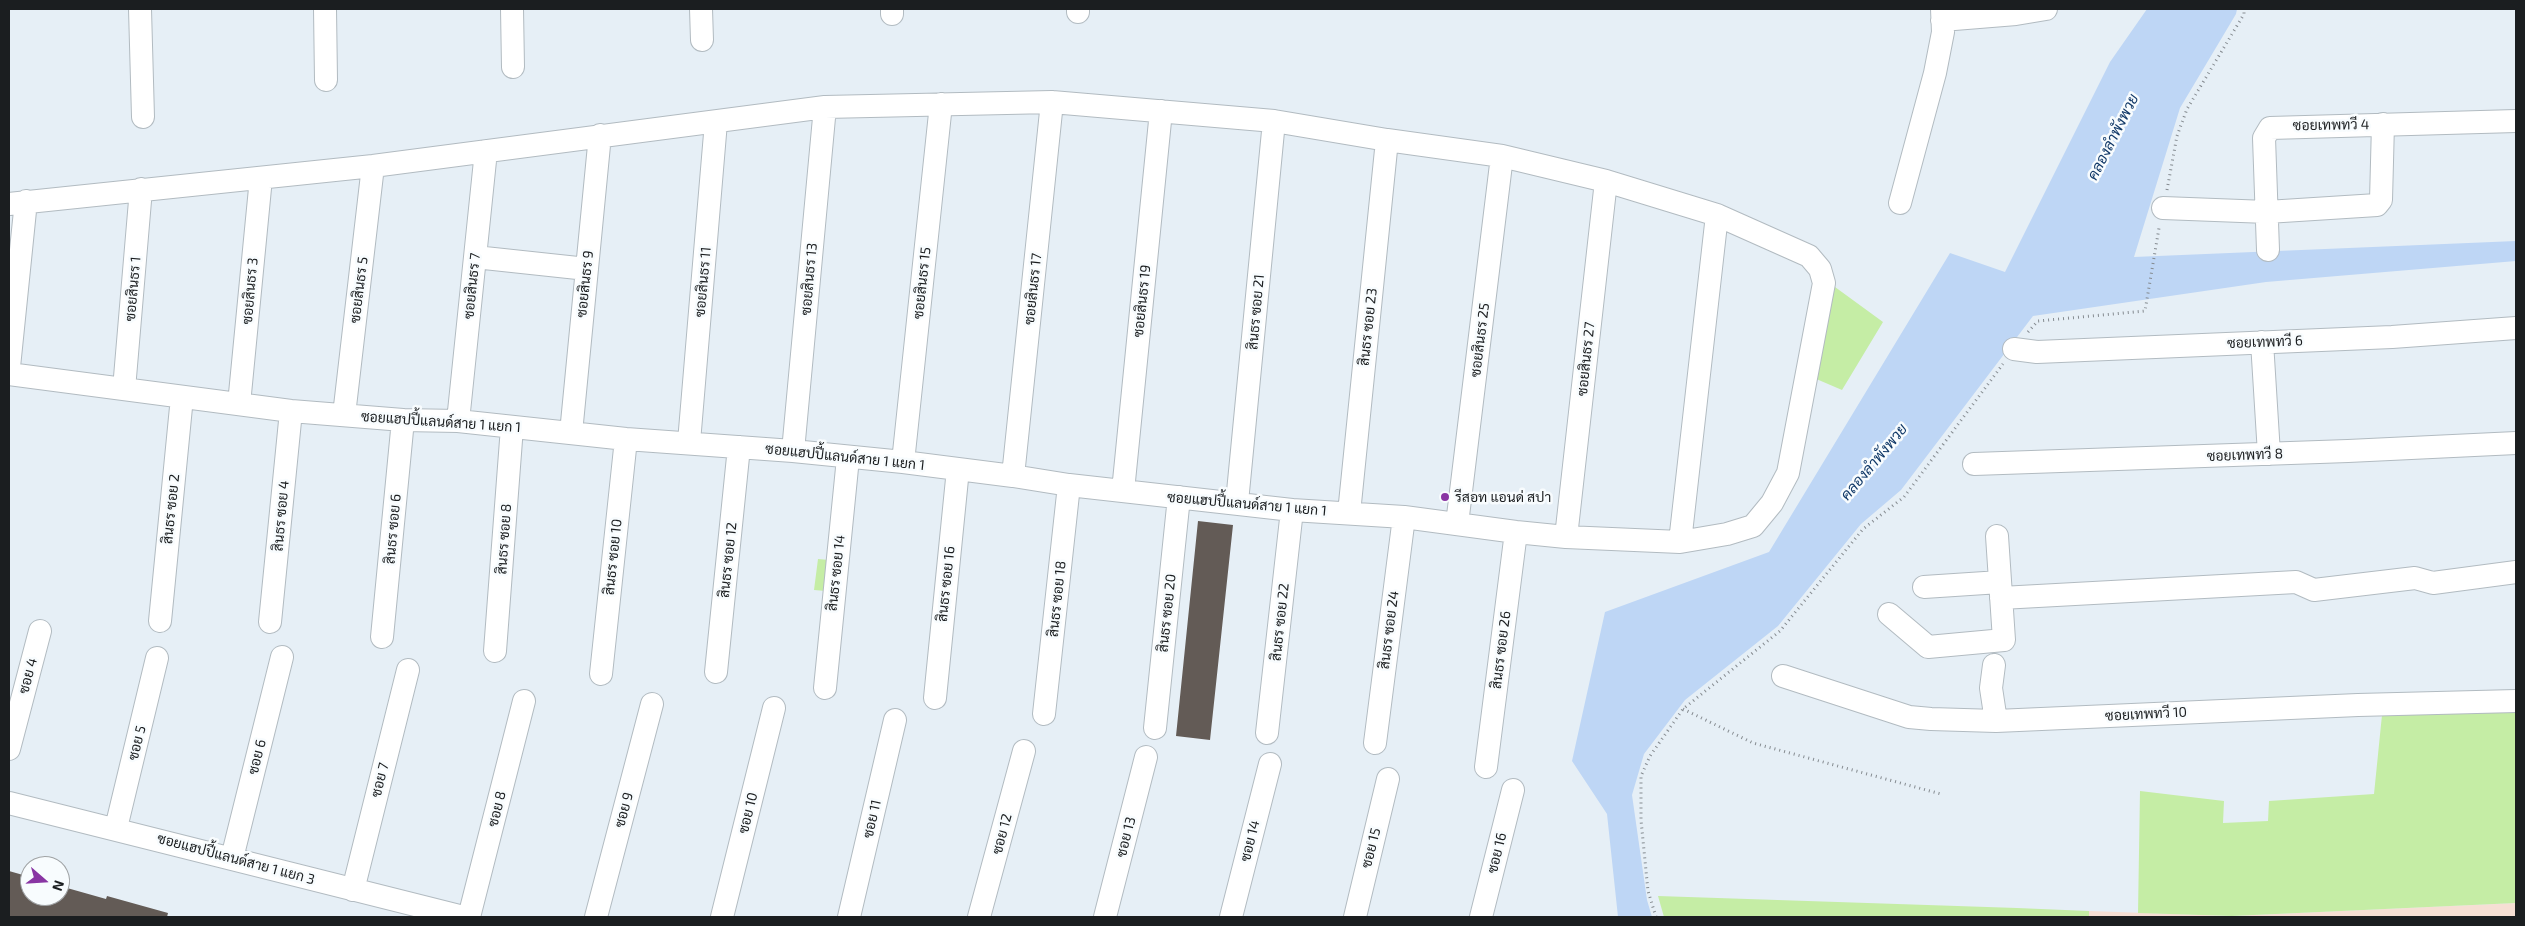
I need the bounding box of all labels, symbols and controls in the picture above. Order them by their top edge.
water label: คลองลำพังพวย [2084,91,2142,183]
street label: ซอยเทพทวี 4 [2293,116,2369,134]
street label: ซอยสินธร 13 [797,242,821,316]
street label: ซอยสินธร 11 [692,246,714,318]
street label: ซอยสินธร 15 [910,246,934,320]
street label: ซอยสินธร 9 [573,250,597,318]
street label: ซอยสินธร 7 [460,252,484,320]
street label: ซอยสินธร 17 [1021,252,1045,326]
street label: ซอยสินธร 1 [122,256,144,322]
street label: ซอยสินธร 5 [347,256,371,324]
street label: ซอยสินธร 3 [239,257,261,325]
street label: ซอยสินธร 19 [1130,264,1154,338]
street label: สินธร ซอย 21 [1244,273,1268,351]
street label: สินธร ซอย 23 [1356,287,1380,367]
street label: ซอยสินธร 25 [1467,302,1493,378]
street label: ซอยสินธร 27 [1574,321,1598,397]
street label: ซอยเทพทวี 6 [2227,332,2303,352]
street label: ซอยแฮปปี้แลนด์สาย 1 แยก 1 [360,408,522,436]
water label: คลองลำพังพวย [1837,420,1911,504]
street label: ซอยแฮปปี้แลนด์สาย 1 แยก 1 [764,440,926,474]
street label: ซอยเทพทวี 8 [2207,445,2283,465]
street label: สินธร ซอย 2 [159,473,183,545]
street label: สินธร ซอย 4 [270,480,292,552]
street label: ซอยแฮปปี้แลนด์สาย 1 แยก 1 [1166,489,1328,519]
place label: รีสอท แอนด่ สปา [1455,489,1551,505]
marker: รีสอท แอนด่ สปา [1439,491,1451,503]
street label: สินธร ซอย 6 [382,493,404,565]
street label: สินธร ซอย 8 [493,503,515,575]
street label: สินธร ซอย 10 [601,518,625,596]
street label: สินธร ซอย 12 [716,521,740,599]
street label: สินธร ซอย 14 [824,534,848,612]
street label: สินธร ซอย 16 [934,545,958,623]
street label: สินธร ซอย 18 [1045,560,1069,638]
street label: สินธร ซอย 20 [1155,573,1179,653]
street label: สินธร ซอย 22 [1268,582,1292,662]
street label: สินธร ซอย 24 [1376,590,1402,670]
street label: สินธร ซอย 26 [1488,610,1514,690]
street label: ซอย 4 [15,656,41,696]
street label: ซอยเทพทวี 10 [2105,703,2187,725]
street label: ซอย 5 [125,724,149,762]
street label: ซอย 6 [244,738,270,776]
street label: ซอย 7 [368,761,392,799]
street label: ซอย 8 [484,789,510,829]
street label: ซอย 9 [611,790,637,830]
street label: ซอย 10 [735,791,761,835]
street label: ซอย 11 [859,798,885,840]
street label: ซอย 12 [989,812,1015,856]
street label: ซอย 13 [1113,815,1139,859]
street label: ซอย 14 [1237,819,1263,863]
street label: ซอย 15 [1358,826,1384,870]
street label: ซอยแฮปปี้แลนด์สาย 1 แยก 3 [155,830,317,888]
street label: ซอย 16 [1484,831,1510,875]
north arrow [20,856,70,906]
text: N [49,878,68,893]

